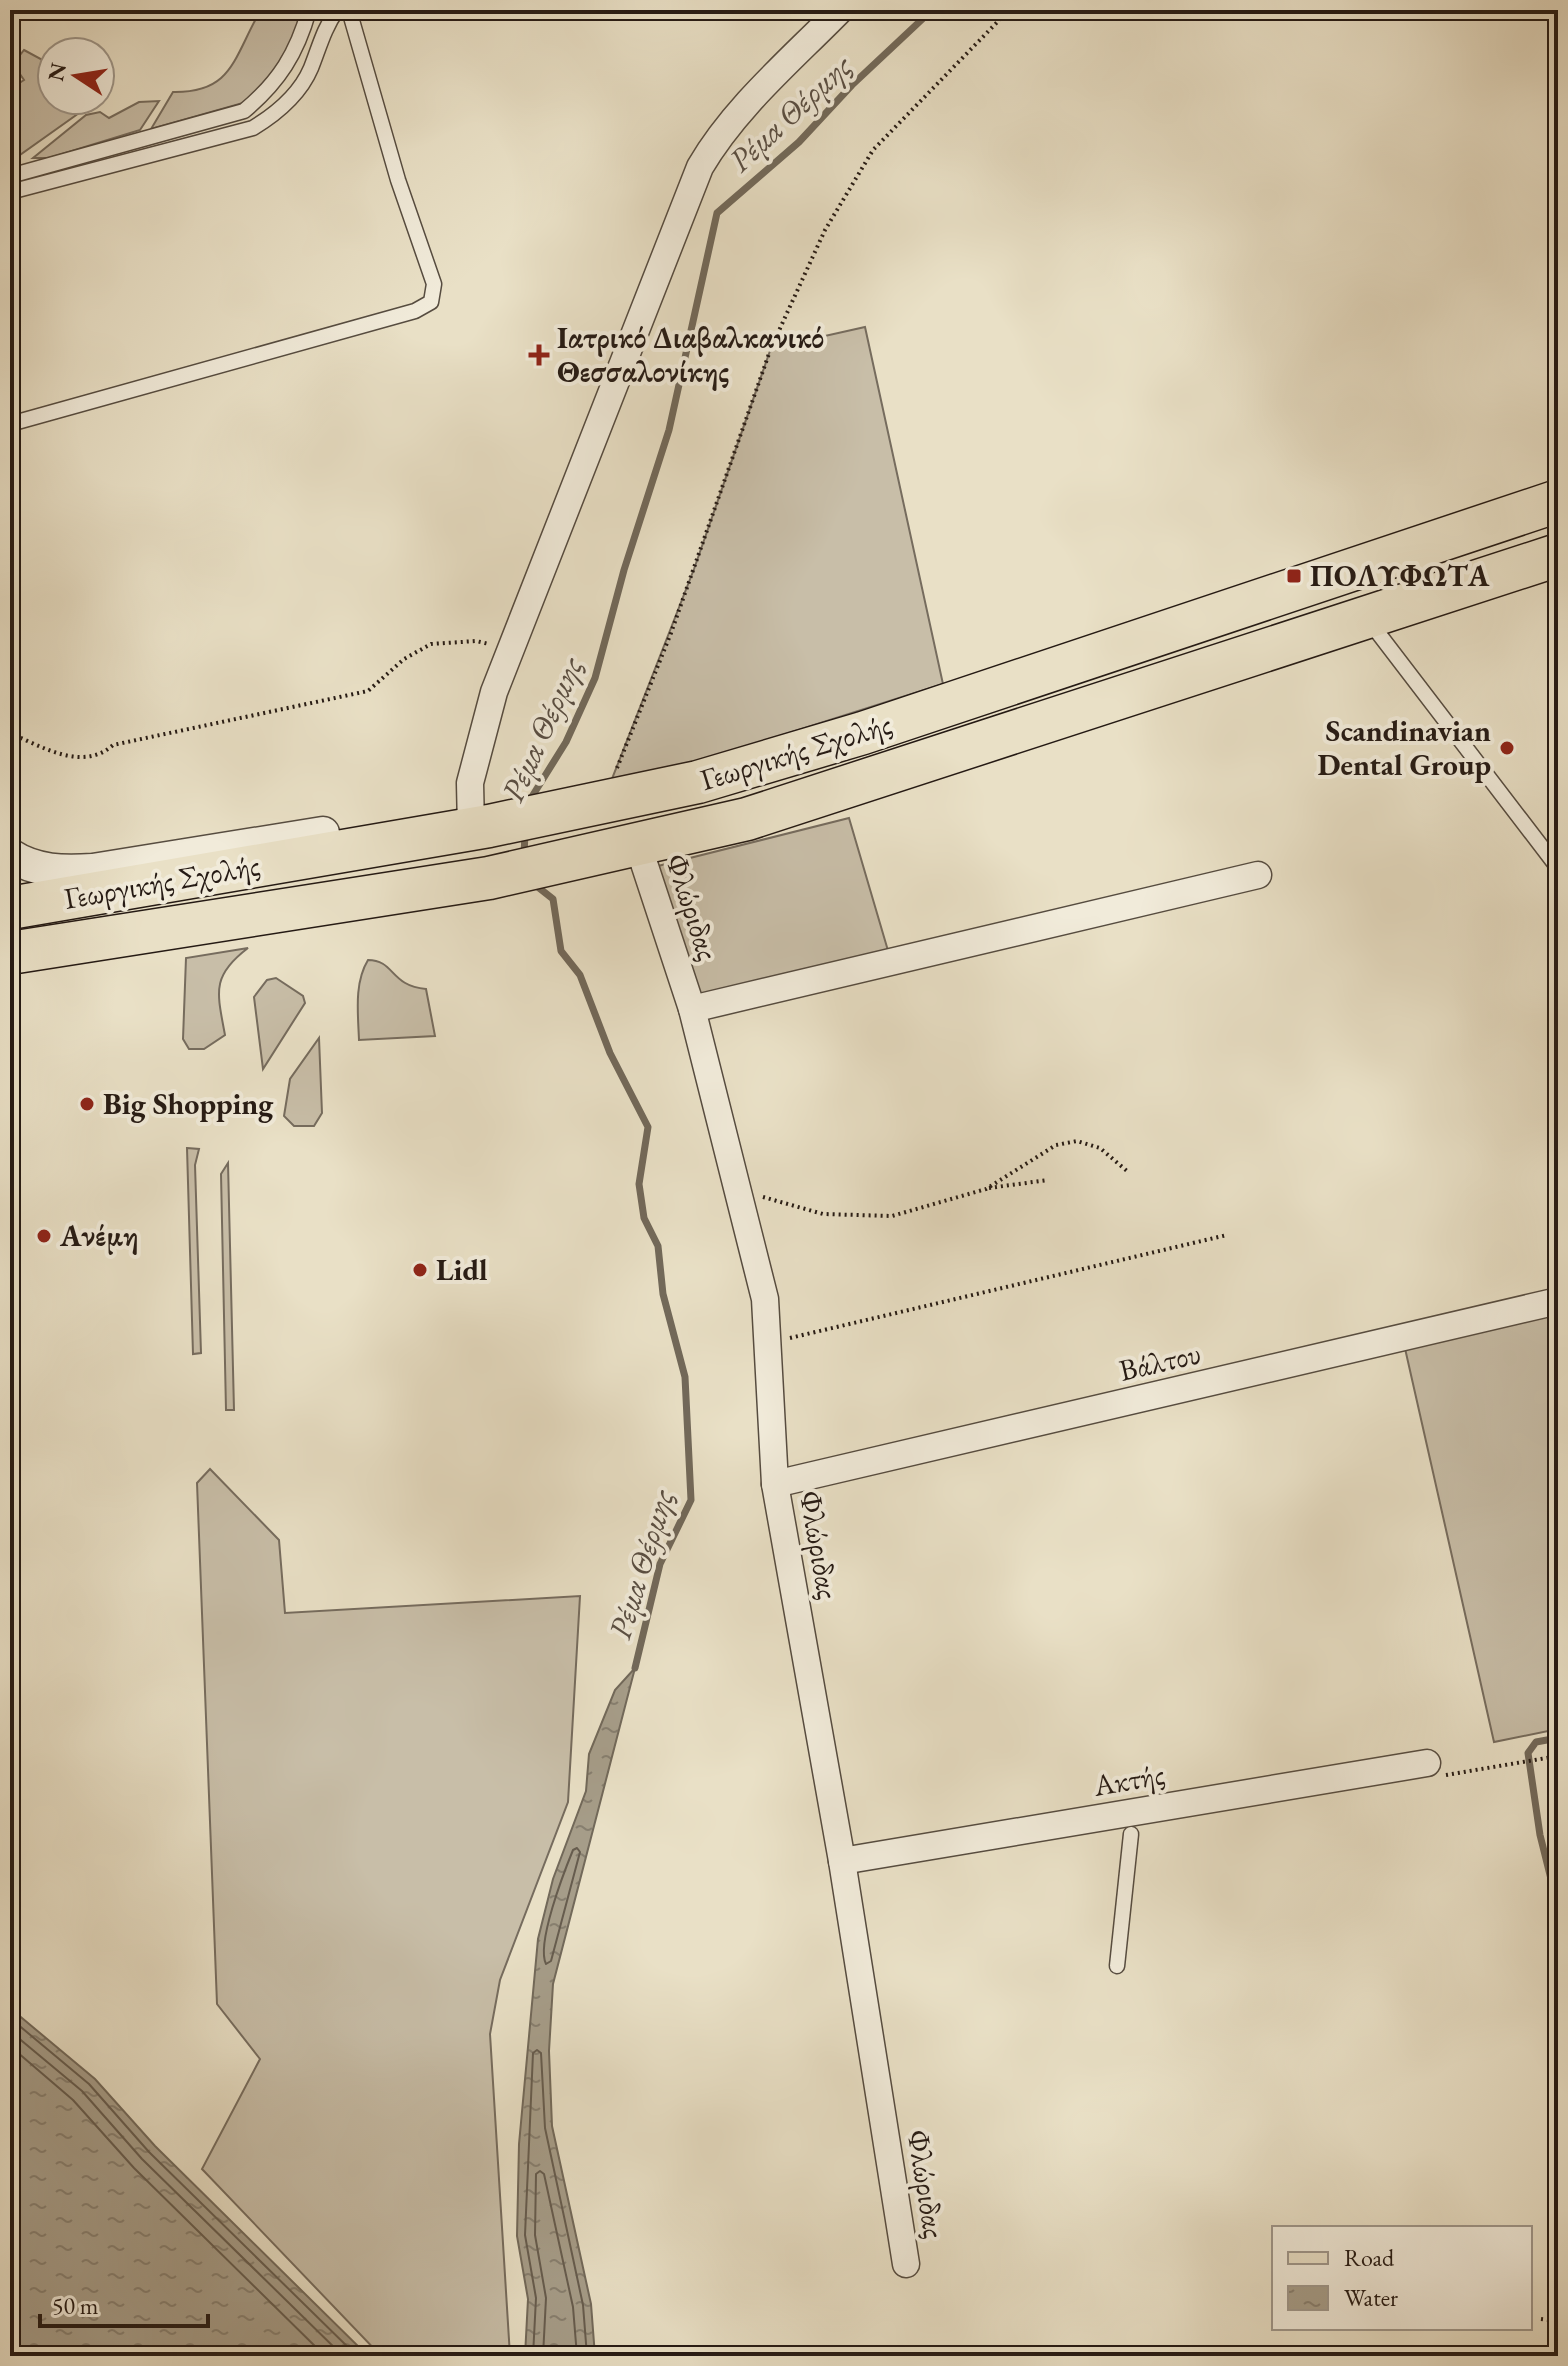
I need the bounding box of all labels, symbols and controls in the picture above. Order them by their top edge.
north arrow [36,36,116,116]
water label: Ρέμα Θέρμης [719,44,862,181]
text: N [41,60,73,84]
place label: Ιατρικό Διαβαλκανικό Θεσσαλονίκης [557,318,824,391]
marker: Ιατρικό Διαβαλκανικό Θεσσαλονίκης [528,344,550,366]
place label: ΠΟΛΥΦΩΤΑ [1310,556,1490,595]
marker: ΠΟΛΥΦΩΤΑ [1285,567,1303,585]
water label: Ρέμα Θέρμης [491,649,593,808]
street label: Γεωργικής Σχολής [696,704,896,799]
place label: Scandinavian Dental Group [1318,711,1491,784]
marker: Scandinavian Dental Group [1498,739,1516,757]
street label: Γεωργικής Σχολής [61,845,263,918]
street label: Φλώριδας [657,849,728,965]
place label: Big Shopping [103,1084,274,1123]
marker: Big Shopping [78,1095,96,1113]
place label: Ανέμη [59,1216,139,1255]
marker: Ανέμη [35,1227,53,1245]
place label: Lidl [436,1250,488,1289]
marker: Lidl [411,1261,429,1279]
street label: Βάλτου [1115,1333,1204,1390]
water label: Ρέμα Θέρμης [598,1483,684,1644]
street label: Φλώριδας [791,1488,848,1602]
street label: Ακτής [1089,1754,1167,1805]
street label: Φλώριδας [899,2127,954,2241]
legend [1272,2226,1532,2330]
text: Road [1344,2242,1395,2273]
scale bar [40,2278,208,2328]
text: Water [1344,2282,1398,2313]
text: 50 m [52,2290,99,2321]

